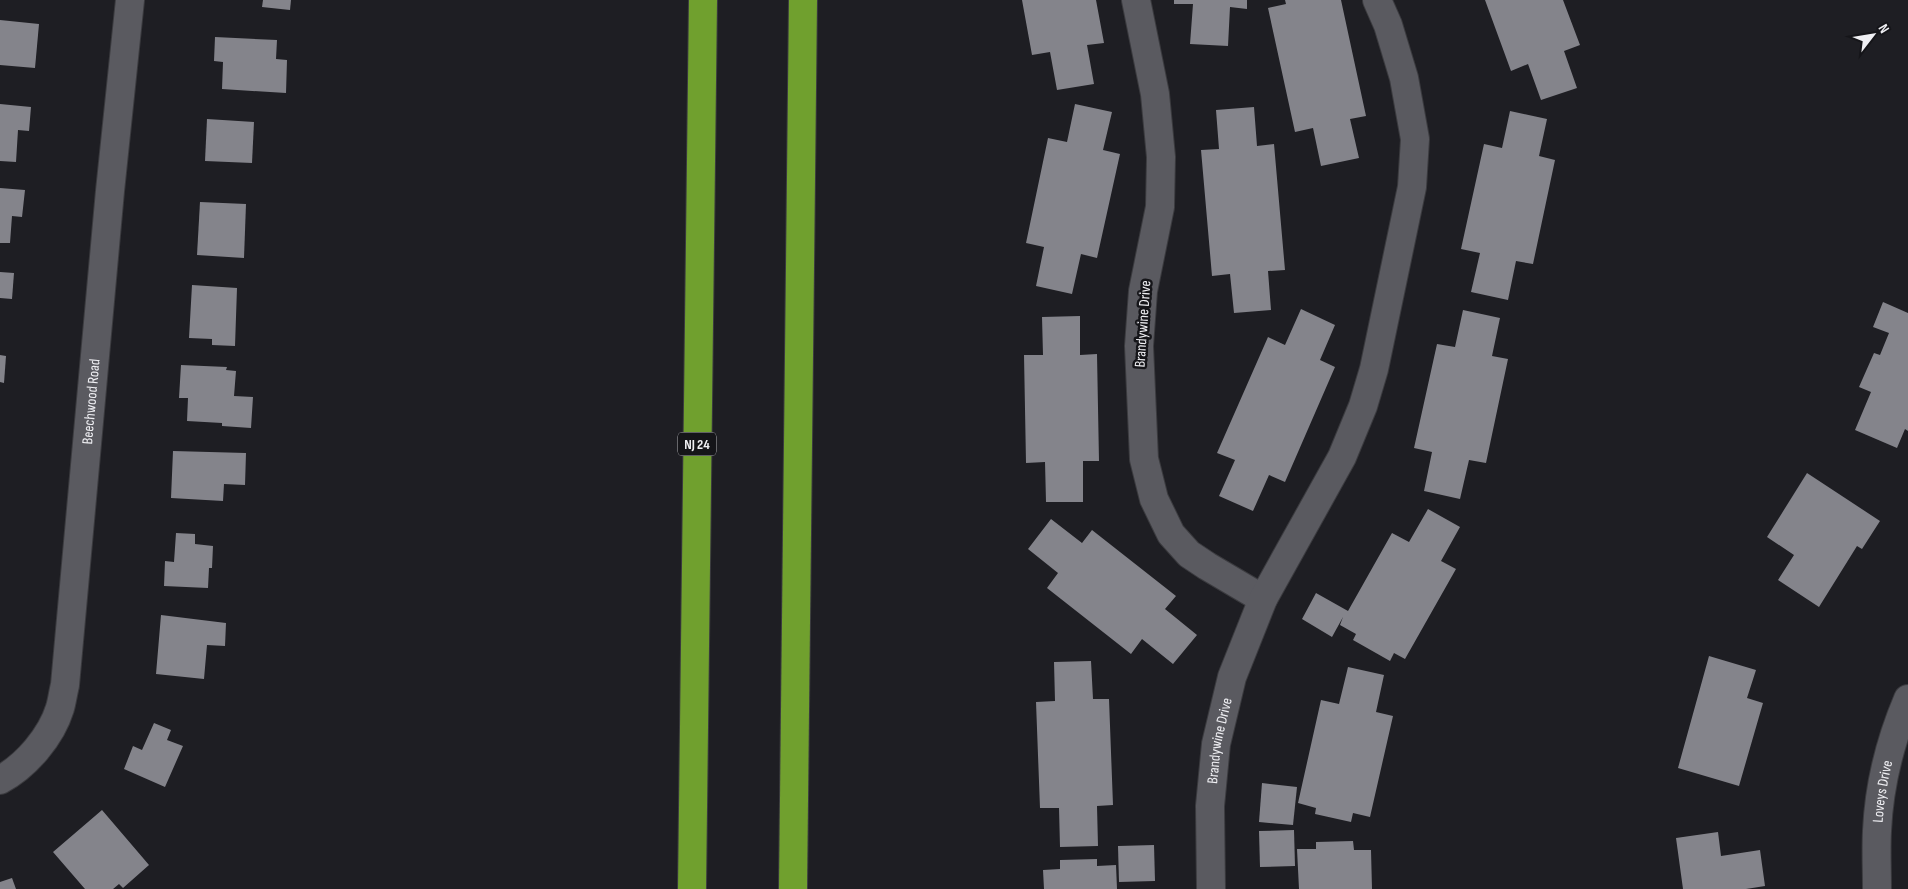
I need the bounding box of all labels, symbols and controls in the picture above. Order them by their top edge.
north arrow [1848,10,1898,60]
text: N [1875,21,1893,36]
street label: Brandywine Drive [1130,280,1156,368]
street label: Beechwood Road [77,358,104,445]
road number: NJ 24 [678,432,716,456]
street label: Brandywine Drive [1203,696,1236,785]
street label: Loveys Drive [1868,758,1897,823]

